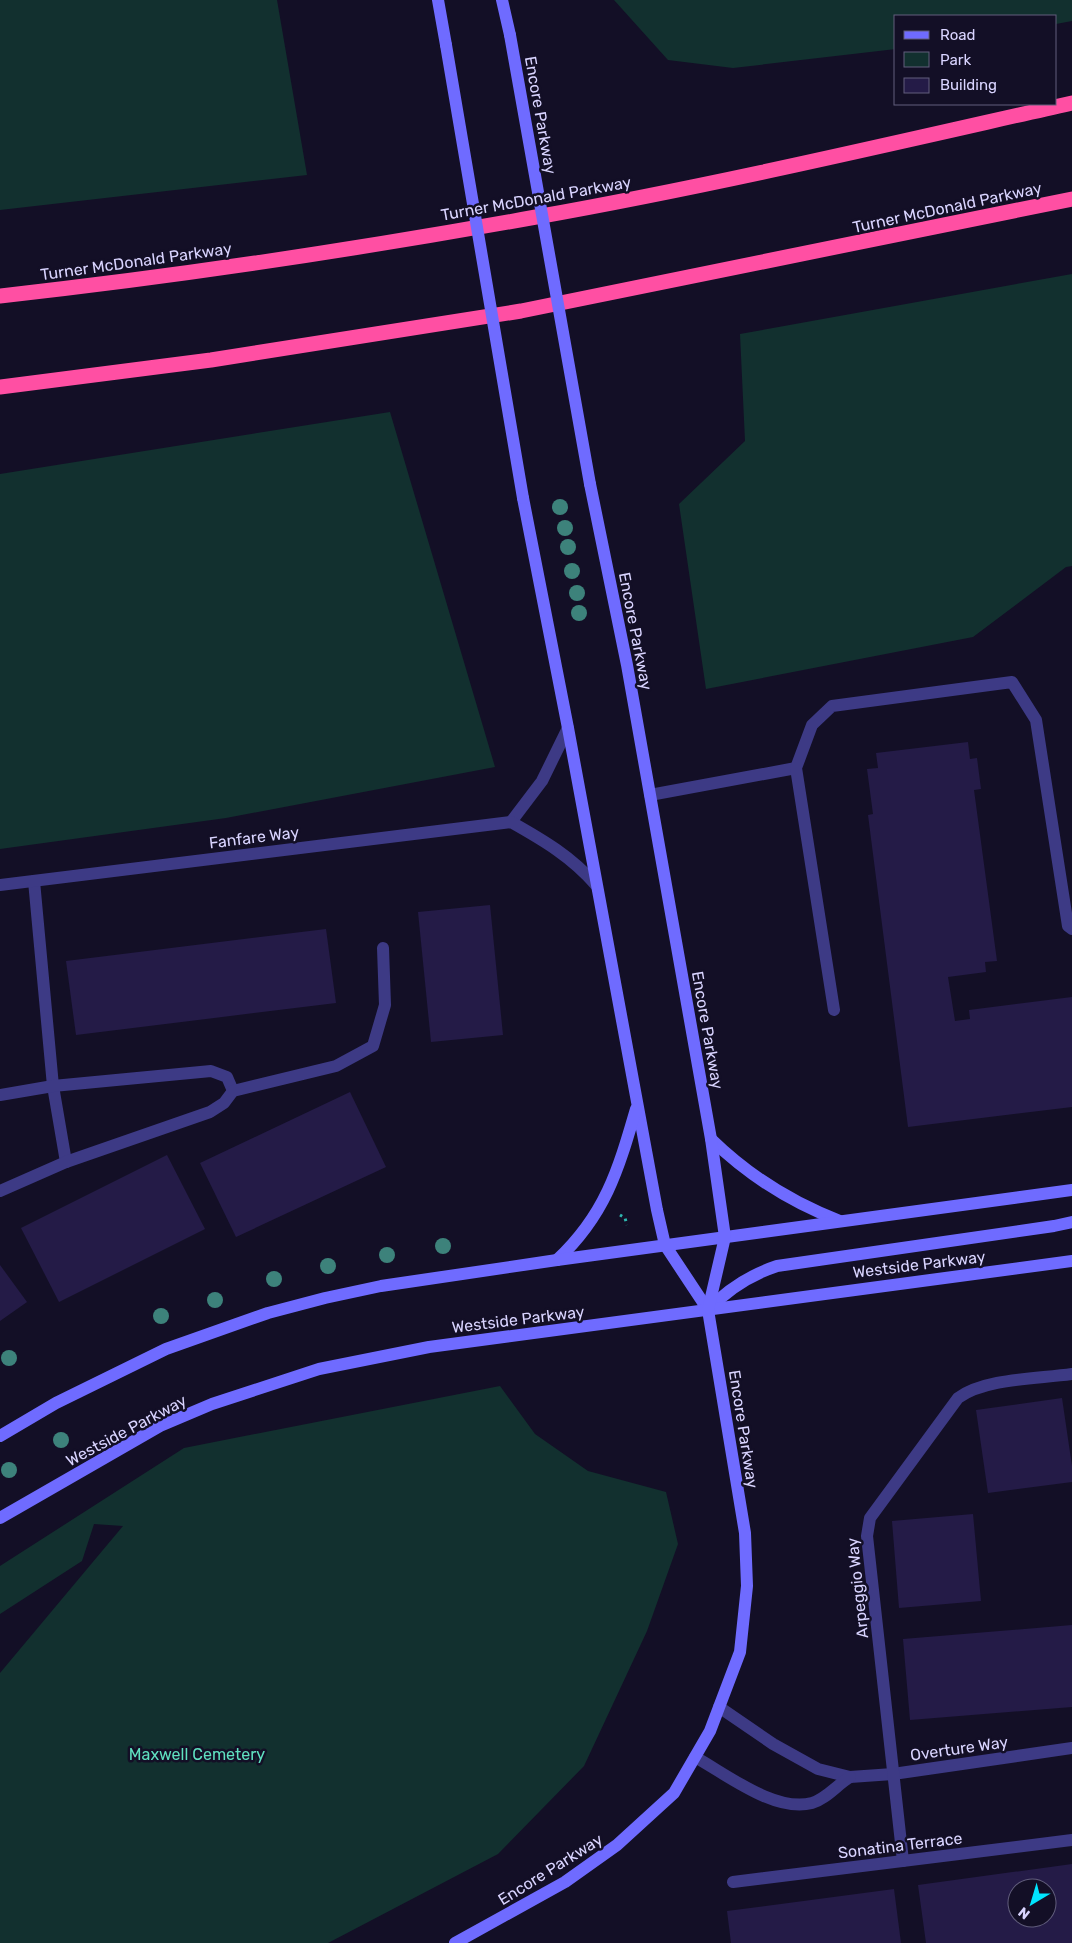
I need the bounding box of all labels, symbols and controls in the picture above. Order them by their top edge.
legend [894,15,1057,105]
text: Road [940,26,976,44]
text: Park [940,51,971,69]
street label: Encore Parkway [521,55,560,176]
text: Building [940,76,997,94]
street label: Turner McDonald Parkway [439,172,633,225]
street label: Turner McDonald Parkway [851,178,1044,237]
street label: Turner McDonald Parkway [39,239,233,284]
street label: Encore Parkway [615,571,656,692]
street label: Fanfare Way [208,823,300,852]
street label: Encore Parkway [688,970,727,1091]
street label: Westside Parkway [852,1247,987,1282]
street label: Westside Parkway [451,1302,586,1337]
street label: Encore Parkway [725,1369,762,1490]
street label: Westside Parkway [63,1391,190,1470]
street label: Arpeggio Way [843,1537,872,1639]
street label: Overture Way [909,1732,1009,1765]
park label: Maxwell Cemetery [129,1745,265,1764]
street label: Sonatina Terrace [837,1828,963,1863]
street label: Encore Parkway [495,1830,606,1909]
north arrow [1007,1878,1057,1928]
text: N [1015,1903,1034,1923]

